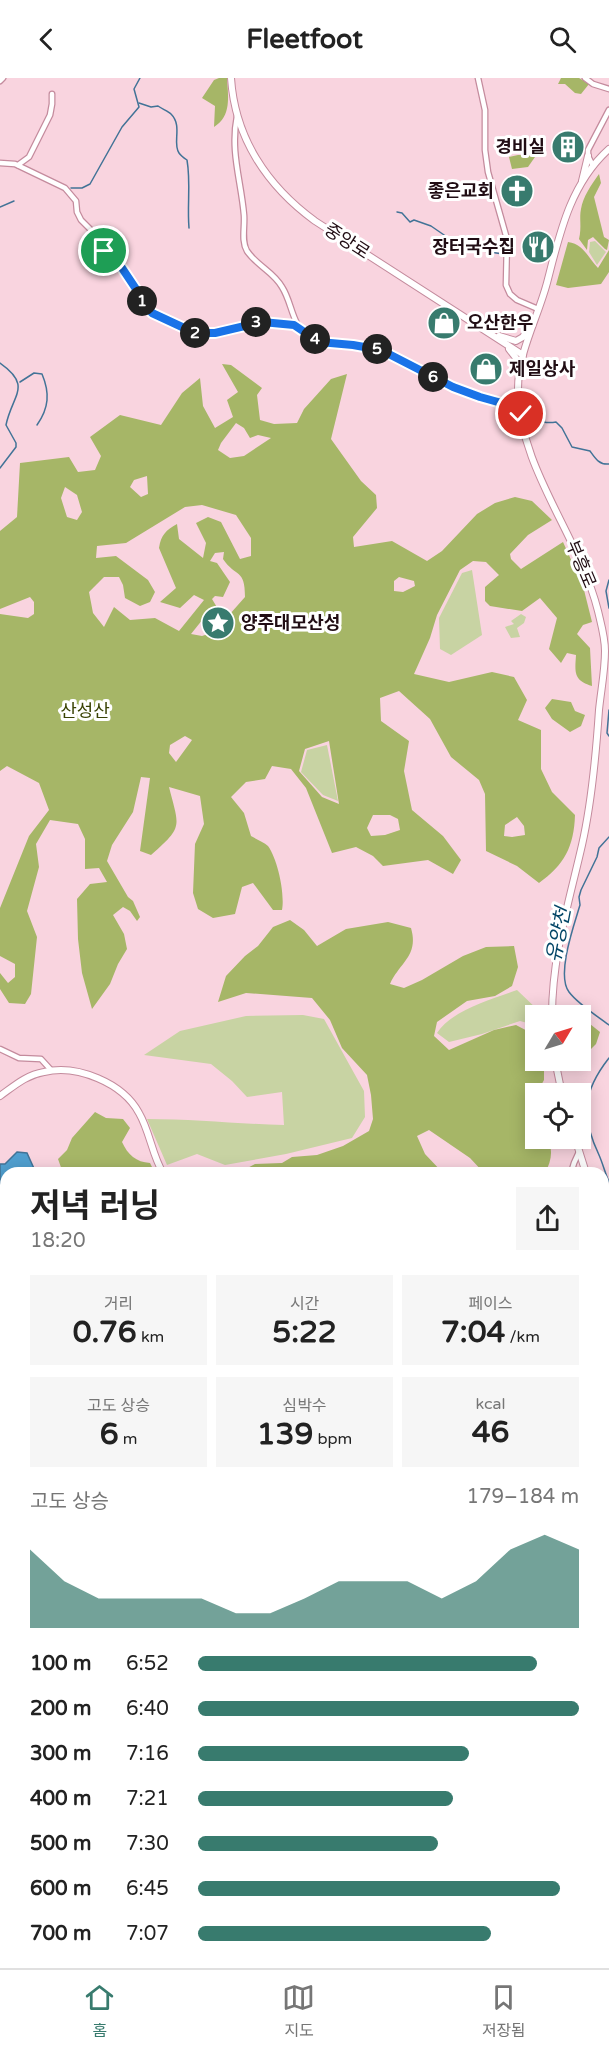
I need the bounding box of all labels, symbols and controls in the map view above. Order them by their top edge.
icon: back [30,23,63,56]
text: Fleetfoot [246,23,363,56]
icon: search [546,23,579,56]
building icon: 경비실 [550,129,586,165]
place label: 경비실 [495,136,545,158]
church icon: 좋은교회 [499,173,535,209]
place label: 좋은교회 [428,180,494,202]
street label: 중앙로 [320,218,374,264]
pin [78,225,129,276]
restaurant icon: 장터국수집 [520,229,556,265]
icon: arrive [87,234,120,267]
place label: 장터국수집 [432,236,515,258]
pin: 1 [127,286,157,316]
text: 1 [137,291,147,311]
shop icon: 오산한우 [426,305,462,341]
pin: 3 [241,307,271,337]
text: 3 [251,312,261,332]
place label: 오산한우 [467,312,533,334]
pin: 2 [180,318,210,348]
text: 2 [190,323,200,343]
pin: 4 [300,324,330,354]
text: 4 [310,329,320,349]
pin: 5 [362,334,392,364]
text: 5 [372,339,382,359]
shop icon: 제일상사 [468,351,504,387]
place label: 제일상사 [509,358,576,380]
pin: 6 [418,362,448,392]
text: 6 [428,367,438,387]
pin [495,388,546,439]
icon: check [504,397,537,430]
street label: 부흥로 [561,537,601,591]
place icon: 양주대모산성 [200,605,236,641]
place label: 양주대모산성 [241,612,340,634]
park label: 산성산 [60,700,110,722]
water label: 유양천 [542,903,577,964]
north arrow [525,1005,591,1071]
map controls [525,1005,591,1149]
button: locate [525,1083,591,1149]
text: 저녁 러닝 [30,1187,160,1226]
button: share [516,1187,579,1250]
text: 18:20 [30,1229,85,1253]
text: 거리 [104,1294,133,1314]
text: 시간 [290,1294,319,1314]
text: 페이스 [468,1294,513,1314]
text: 0.76 [73,1314,137,1351]
text: 5:22 [272,1314,337,1351]
text: 7:04 [441,1314,505,1351]
text: km [137,1327,164,1347]
text: /km [505,1327,540,1347]
text: kcal [475,1394,506,1414]
text: 고도 상승 [87,1396,150,1416]
text: 심박수 [282,1396,327,1416]
text: 46 [472,1414,509,1451]
text: 6 [100,1416,118,1453]
text: 139 [257,1416,313,1453]
text: m [118,1429,137,1449]
text: bpm [313,1429,352,1449]
text: 179–184 m [466,1485,579,1509]
text: 고도 상승 [30,1490,109,1514]
text: 100 m [30,1652,91,1676]
text: 6:52 [126,1652,169,1676]
text: 200 m [30,1697,91,1721]
text: 6:40 [126,1697,169,1721]
text: 300 m [30,1742,91,1766]
text: 7:16 [126,1742,169,1766]
text: 400 m [30,1787,91,1811]
text: 7:21 [126,1787,169,1811]
text: 500 m [30,1832,91,1856]
text: 7:30 [126,1832,169,1856]
text: 600 m [30,1877,91,1901]
text: 6:45 [126,1877,169,1901]
text: 700 m [30,1922,91,1946]
text: 7:07 [126,1922,169,1946]
tab: 홈 [83,1981,116,2041]
tab: 지도 [282,1981,315,2041]
tab: 저장됨 [482,1981,526,2041]

